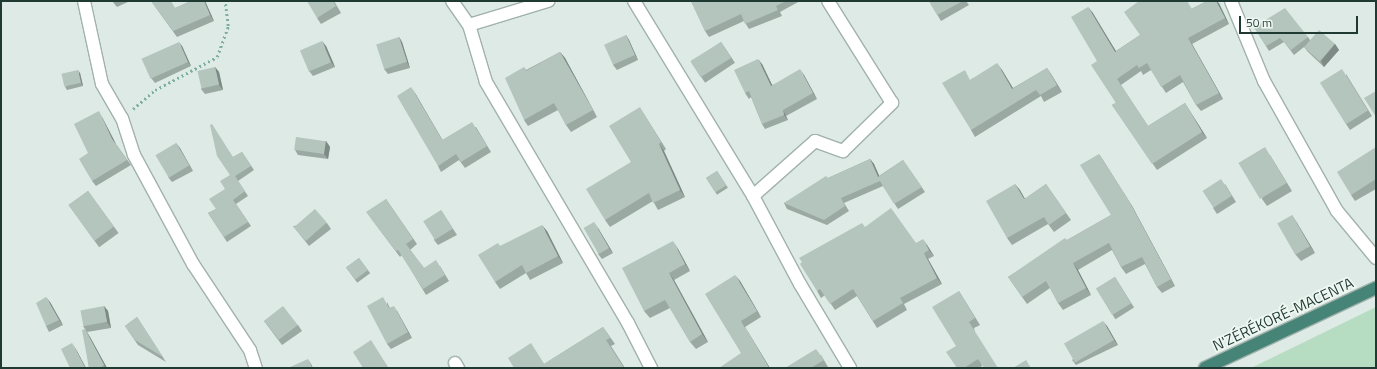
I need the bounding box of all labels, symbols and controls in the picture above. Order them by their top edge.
scale bar [1241,8,1360,34]
text: 50 m [1246,13,1272,32]
street label: N'ZÉRÉKORÉ-MACENTA [1210,273,1356,355]

